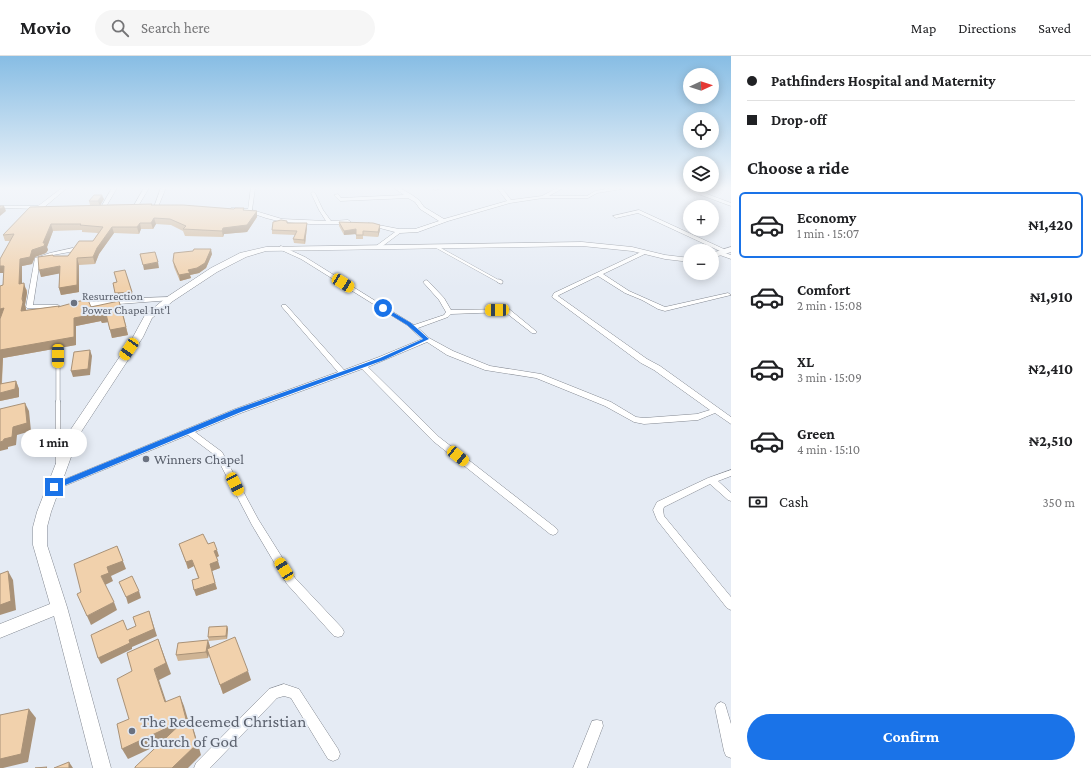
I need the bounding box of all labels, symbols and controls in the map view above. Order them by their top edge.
search box [95,10,375,46]
text: Movio [20,17,71,38]
icon: search [109,17,131,39]
text: Search here [141,20,210,36]
text: Map [911,20,936,36]
text: Directions [958,20,1016,36]
text: Saved [1038,20,1071,36]
north arrow [683,68,719,104]
map controls [683,68,719,280]
text: Pathfinders Hospital and Maternity [771,73,996,89]
button: locate [683,112,719,148]
text: Drop-off [771,112,827,128]
button: layers [683,156,719,192]
text: Choose a ride [747,158,849,178]
button: + [683,200,719,236]
icon: car [749,207,785,243]
text: Economy [797,210,856,226]
text: ₦1,420 [1029,217,1073,233]
text: 1 min · 15:07 [797,226,859,241]
button: − [683,244,719,280]
car [330,272,356,294]
icon: car [749,279,785,315]
text: Comfort [797,282,851,298]
place label: Resurrection Power Chapel Int'l [82,289,170,317]
text: ₦1,910 [1030,289,1073,305]
marker: Resurrection Power Chapel Int'l [69,298,79,308]
text: 2 min · 15:08 [797,298,862,313]
route start [374,299,392,317]
car [485,304,509,316]
car [117,336,141,362]
car [52,344,64,368]
icon: car [749,351,785,387]
text: XL [797,354,814,370]
text: ₦2,410 [1028,361,1073,377]
text: 3 min · 15:09 [797,370,862,385]
icon: car [749,423,785,459]
text: Green [797,426,835,442]
callout: 1 min [21,429,87,457]
text: ₦2,510 [1029,433,1073,449]
text: 1 min [39,435,69,450]
text: 4 min · 15:10 [797,442,860,457]
car [445,444,471,468]
place label: Winners Chapel [154,451,244,467]
marker: Winners Chapel [141,454,151,464]
car [224,471,246,497]
route end [45,478,63,496]
icon: cash [747,491,769,513]
text: Cash [779,494,809,510]
text: 350 m [1042,495,1075,510]
car [273,556,295,582]
place label: The Redeemed Christian Church of God [140,712,306,751]
button: Confirm [747,714,1075,760]
marker: The Redeemed Christian Church of God [127,726,137,736]

